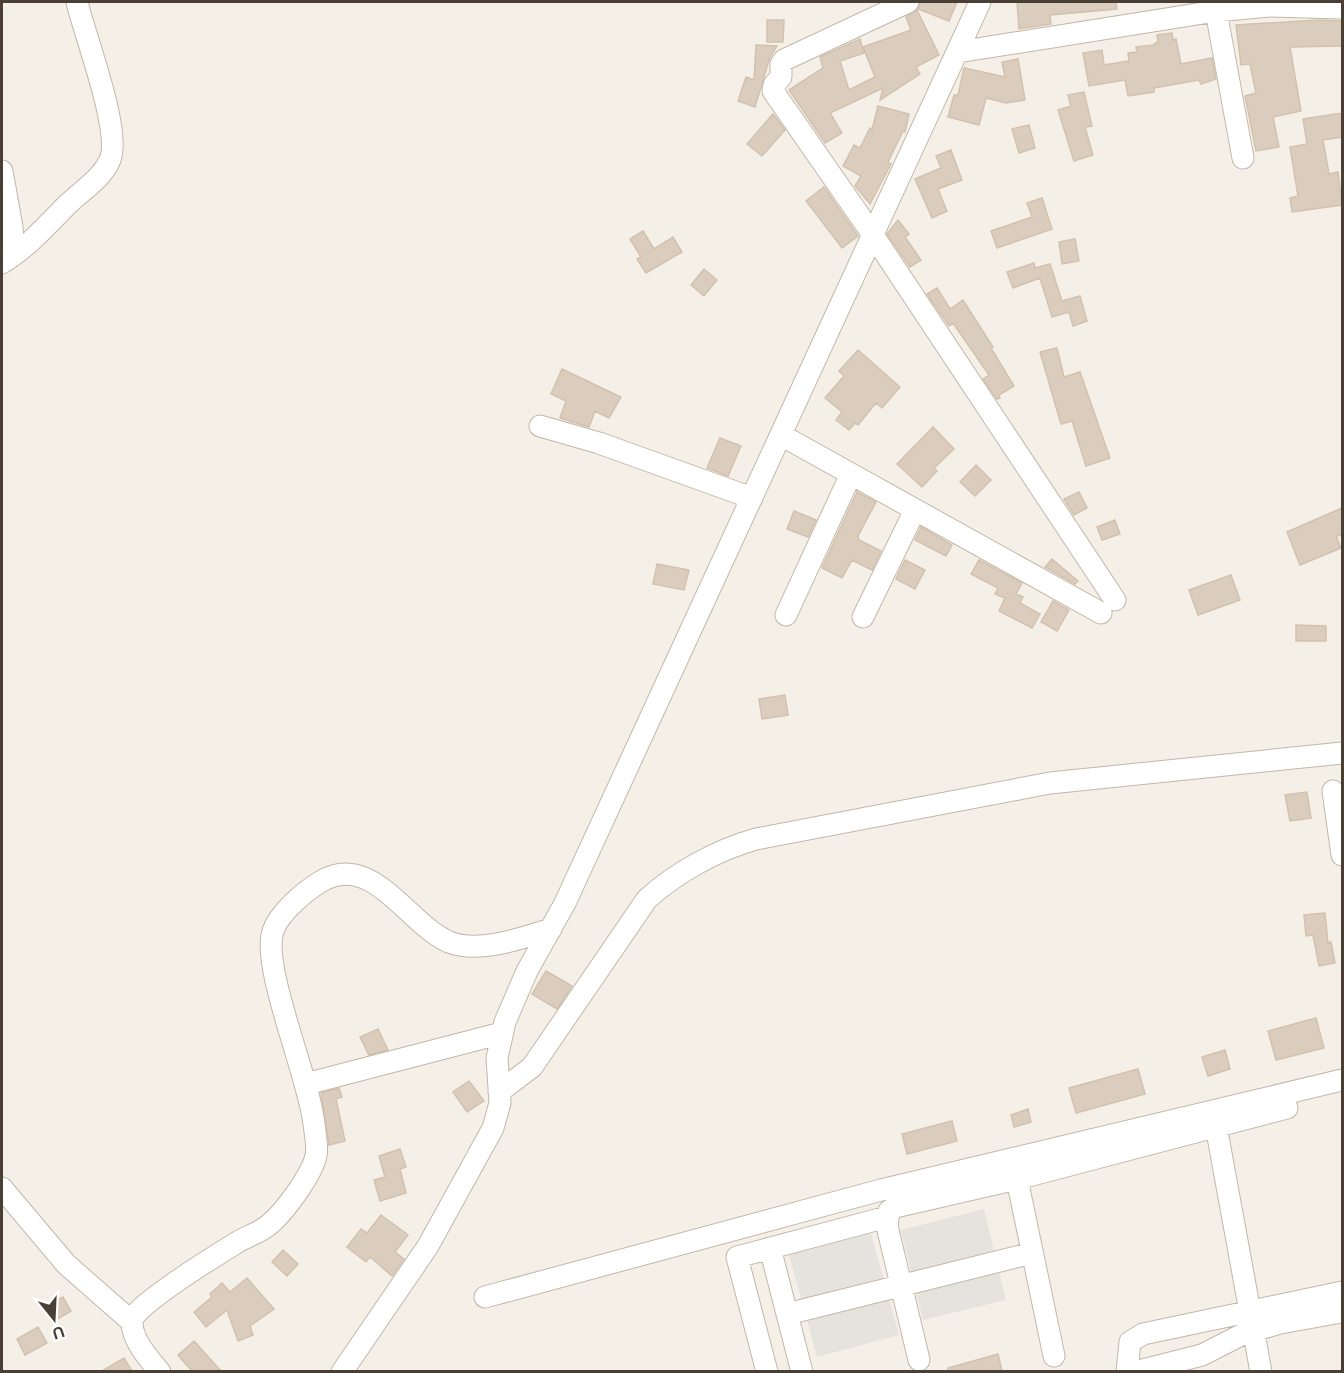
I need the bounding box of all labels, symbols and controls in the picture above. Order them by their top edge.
north arrow [24,1289,84,1349]
text: U [50,1323,67,1343]

